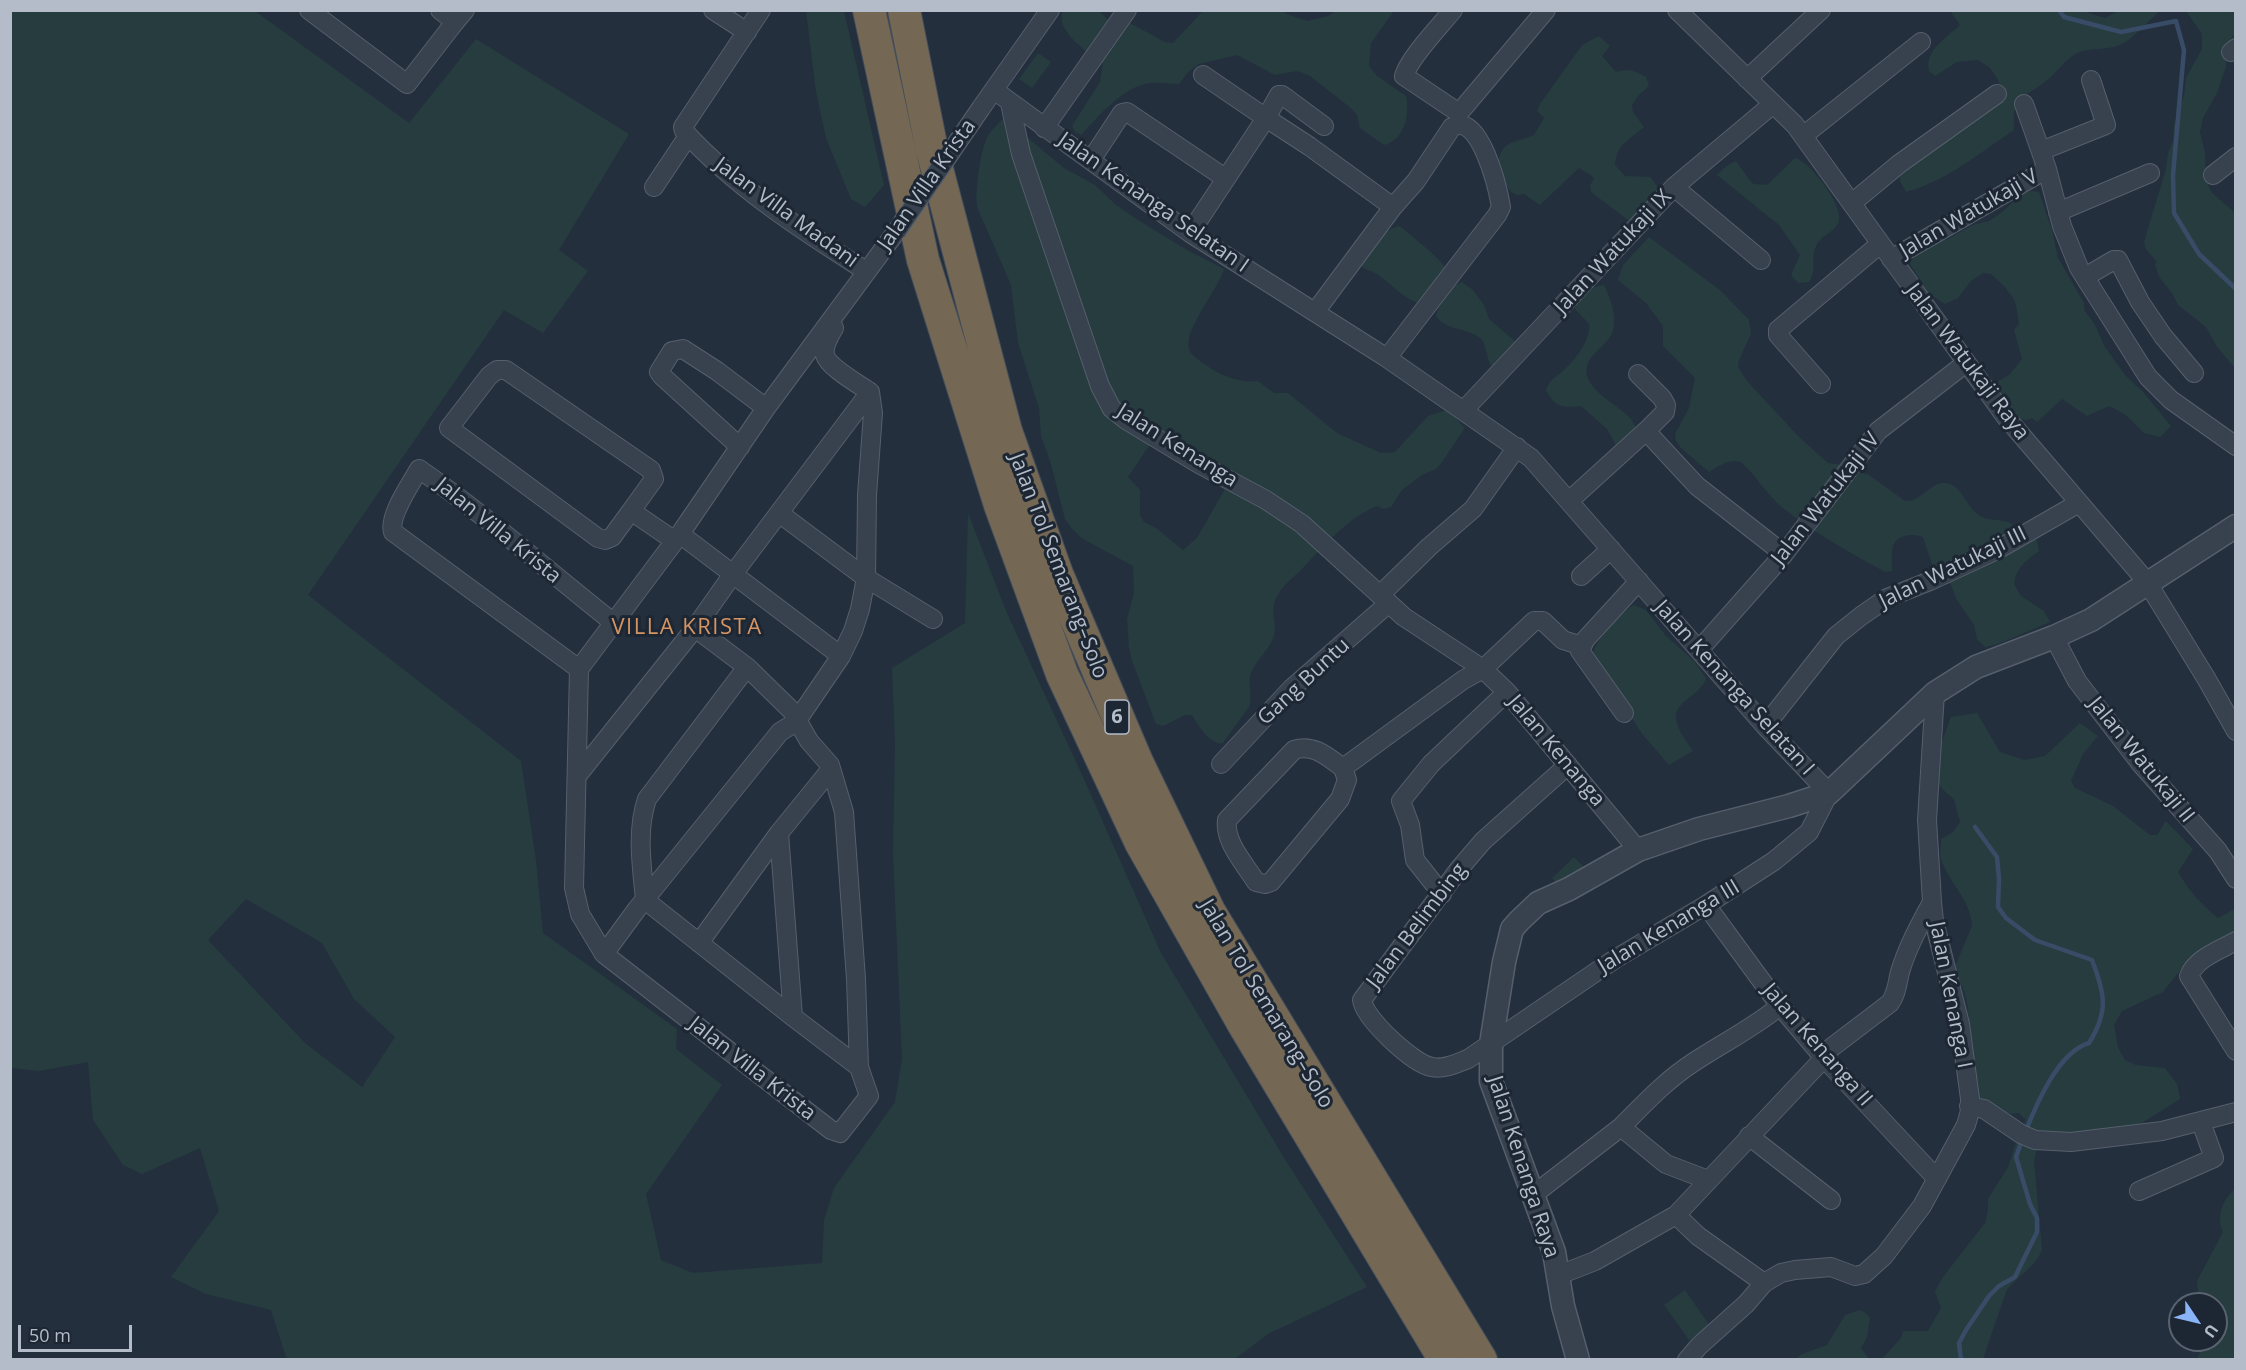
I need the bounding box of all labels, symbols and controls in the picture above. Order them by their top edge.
street label: Jalan Villa Krista [872,115,982,255]
street label: Jalan Kenanga Selatan I [1053,128,1253,278]
street label: Jalan Villa Madani [709,152,863,274]
street label: Jalan Watukaji V [1895,164,2043,264]
street label: Jalan Watukaji IX [1549,185,1677,319]
street label: Jalan Watukaji Raya [1900,279,2034,445]
street label: Jalan Kenanga [1112,399,1242,493]
street label: Jalan Watukaji IV [1766,428,1886,570]
street label: Jalan Tol Semarang–Solo [1003,450,1113,682]
street label: Jalan Villa Krista [430,473,566,589]
street label: Jalan Watukaji III [1875,522,2031,614]
street label: Jalan Kenanga Selatan I [1649,595,1819,781]
district label: VILLA KRISTA [611,615,763,641]
street label: Gang Buntu [1253,633,1355,731]
street label: Jalan Kenanga [1502,690,1610,812]
street label: Jalan Watukaji II [2083,692,2199,828]
road number: 6 [1105,700,1129,734]
street label: Jalan Belimbing [1362,858,1472,994]
street label: Jalan Kenanga III [1594,875,1744,979]
street label: Jalan Tol Semarang–Solo [1194,895,1338,1113]
street label: Jalan Kenanga I [1923,919,1977,1071]
street label: Jalan Kenanga II [1757,978,1877,1112]
street label: Jalan Villa Krista [684,1012,820,1126]
street label: Jalan Kenanga Raya [1482,1073,1564,1261]
north arrow [2168,1292,2228,1352]
scale bar [21,1313,135,1351]
text: U [2199,1320,2224,1342]
text: 50 m [29,1323,71,1347]

